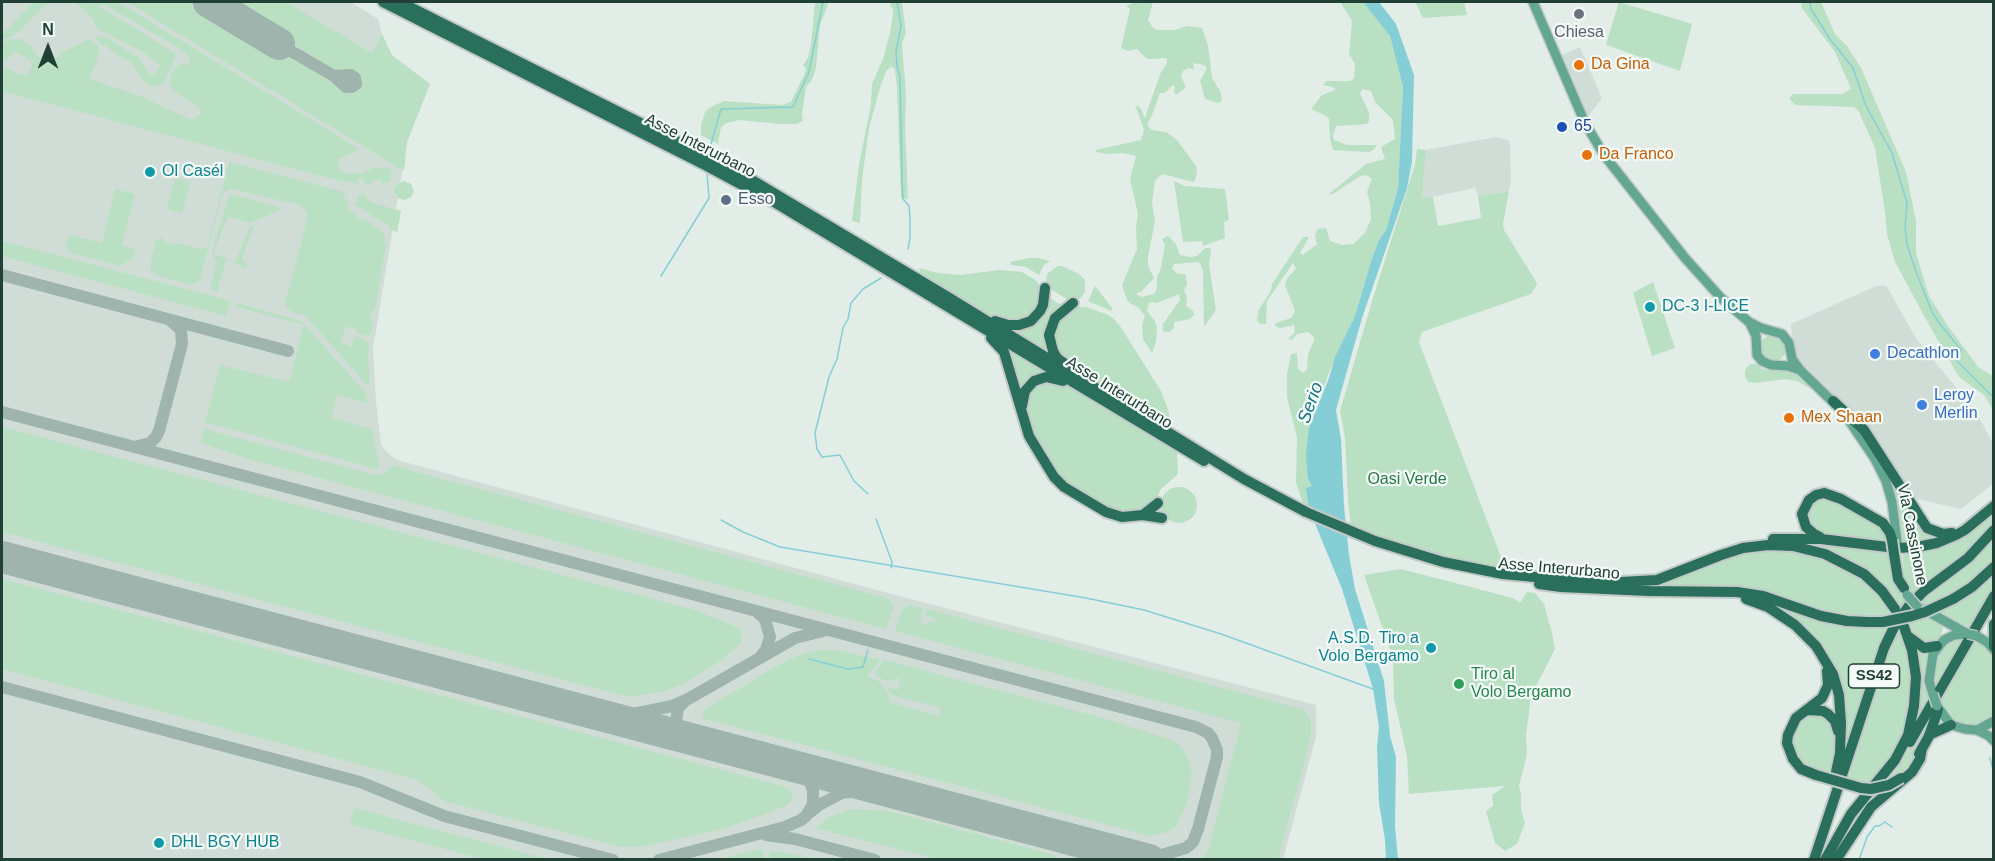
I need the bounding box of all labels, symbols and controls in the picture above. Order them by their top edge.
marker: Chiesa [1572,7,1586,21]
north arrow [18,18,78,78]
text: N [42,21,54,38]
place label: Chiesa [1554,23,1604,43]
place label: Da Gina [1591,55,1650,75]
marker: Da Gina [1572,58,1586,72]
street label: Asse Interurbano [641,110,759,182]
place label: 65 [1574,117,1592,137]
marker: 65 [1555,120,1569,134]
place label: Da Franco [1599,145,1674,165]
marker: Da Franco [1580,148,1594,162]
place label: Ol Casél [162,162,223,182]
marker: Ol Casél [143,165,157,179]
place label: Esso [738,190,774,210]
marker: Esso [719,193,733,207]
place label: DC-3 I-LICE [1662,297,1749,317]
marker: DC-3 I-LICE [1643,300,1657,314]
place label: Decathlon [1887,344,1959,364]
marker: Decathlon [1868,347,1882,361]
street label: Asse Interurbano [1062,353,1176,433]
water label: Serio [1294,380,1328,426]
place label: Leroy Merlin [1934,386,1978,424]
marker: Leroy Merlin [1915,398,1929,412]
place label: Mex Shaan [1801,408,1882,428]
marker: Mex Shaan [1782,411,1796,425]
park label: Oasi Verde [1367,470,1447,490]
street label: Via Cassinone [1893,483,1931,587]
street label: Asse Interurbano [1497,554,1621,584]
place label: A.S.D. Tiro a Volo Bergamo [1318,629,1419,667]
marker: A.S.D. Tiro a Volo Bergamo [1424,641,1438,655]
road number: SS42 [1848,664,1900,688]
place label: Tiro al Volo Bergamo [1471,665,1572,703]
marker: Tiro al Volo Bergamo [1452,677,1466,691]
place label: DHL BGY HUB [171,833,279,853]
marker: DHL BGY HUB [152,836,166,850]

